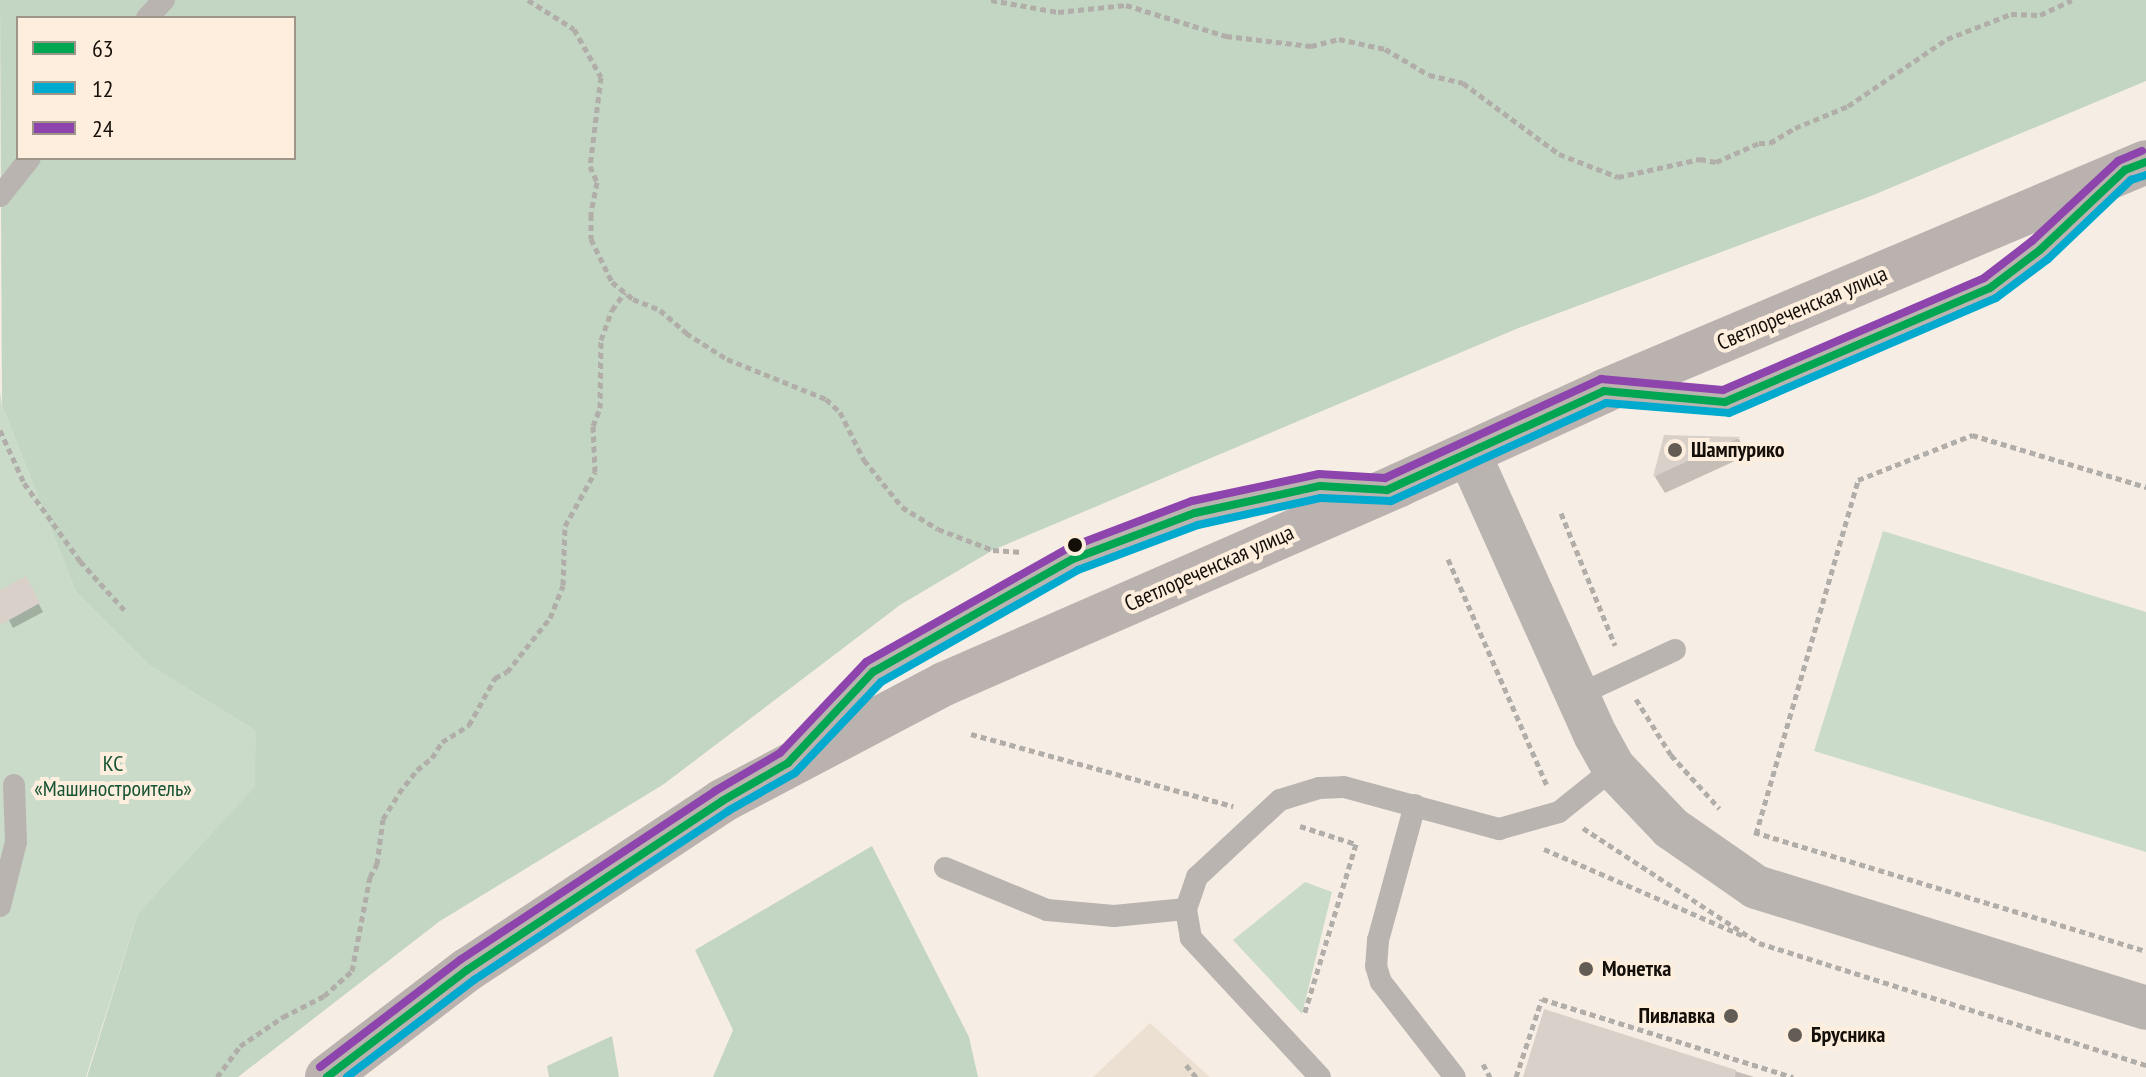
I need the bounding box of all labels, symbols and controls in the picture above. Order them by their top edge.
legend [16,16,296,160]
text: 63 [92,33,114,64]
text: 12 [92,73,114,104]
text: 24 [92,113,114,144]
street label: Светлореченская улица [1713,260,1891,356]
place label: Шампурико [1691,437,1785,463]
marker: Шампурико [1666,441,1684,459]
street label: Светлореченская улица [1120,519,1298,617]
unlabelled marker [1067,537,1083,553]
park label: КС «Машиностроитель» [34,750,192,802]
place label: Монетка [1602,956,1671,982]
marker: Монетка [1577,960,1595,978]
place label: Пивлавка [1638,1003,1715,1029]
marker: Пивлавка [1722,1007,1740,1025]
place label: Брусника [1811,1022,1885,1048]
marker: Брусника [1786,1026,1804,1044]

